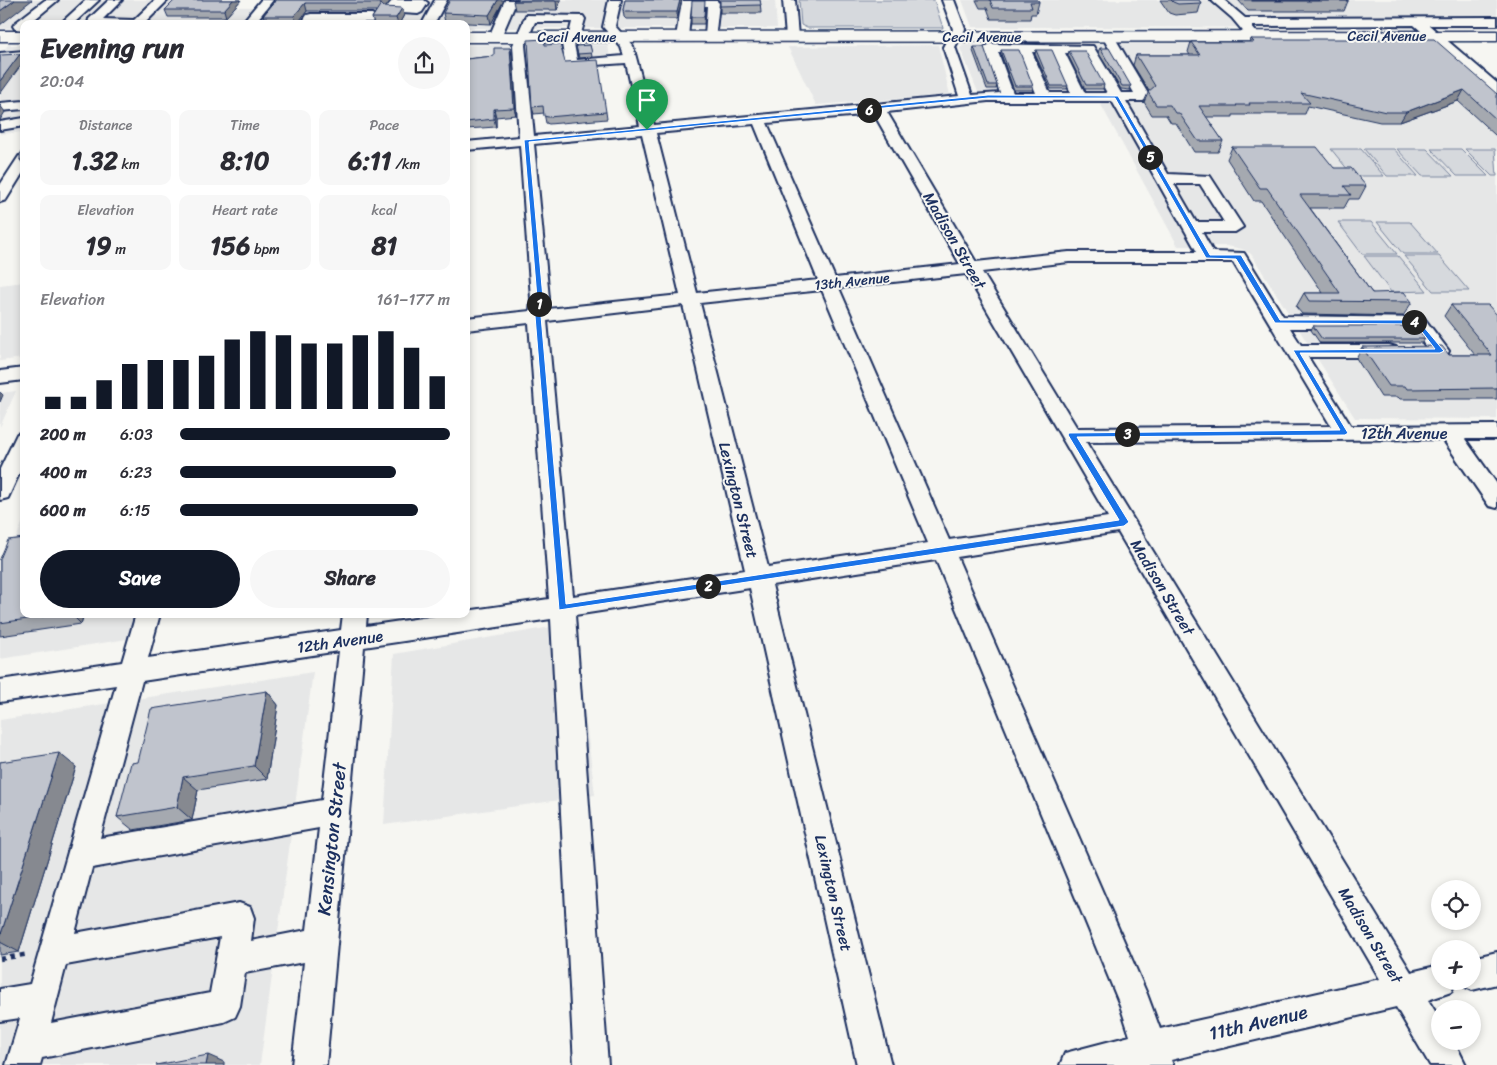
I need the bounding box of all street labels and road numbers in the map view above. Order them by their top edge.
street label: Cecil Avenue [1347,24,1427,49]
street label: Cecil Avenue [537,25,617,50]
street label: Cecil Avenue [942,25,1022,50]
street label: Madison Street [915,186,995,295]
street label: 13th Avenue [813,265,891,298]
street label: 12th Avenue [1361,419,1448,448]
street label: Lexington Street [710,439,767,561]
street label: Madison Street [1122,533,1203,642]
street label: 12th Avenue [295,621,385,662]
street label: Kensington Street [307,760,356,917]
street label: Lexington Street [806,832,861,954]
street label: Madison Street [1330,881,1411,990]
street label: 11th Avenue [1206,995,1311,1050]

